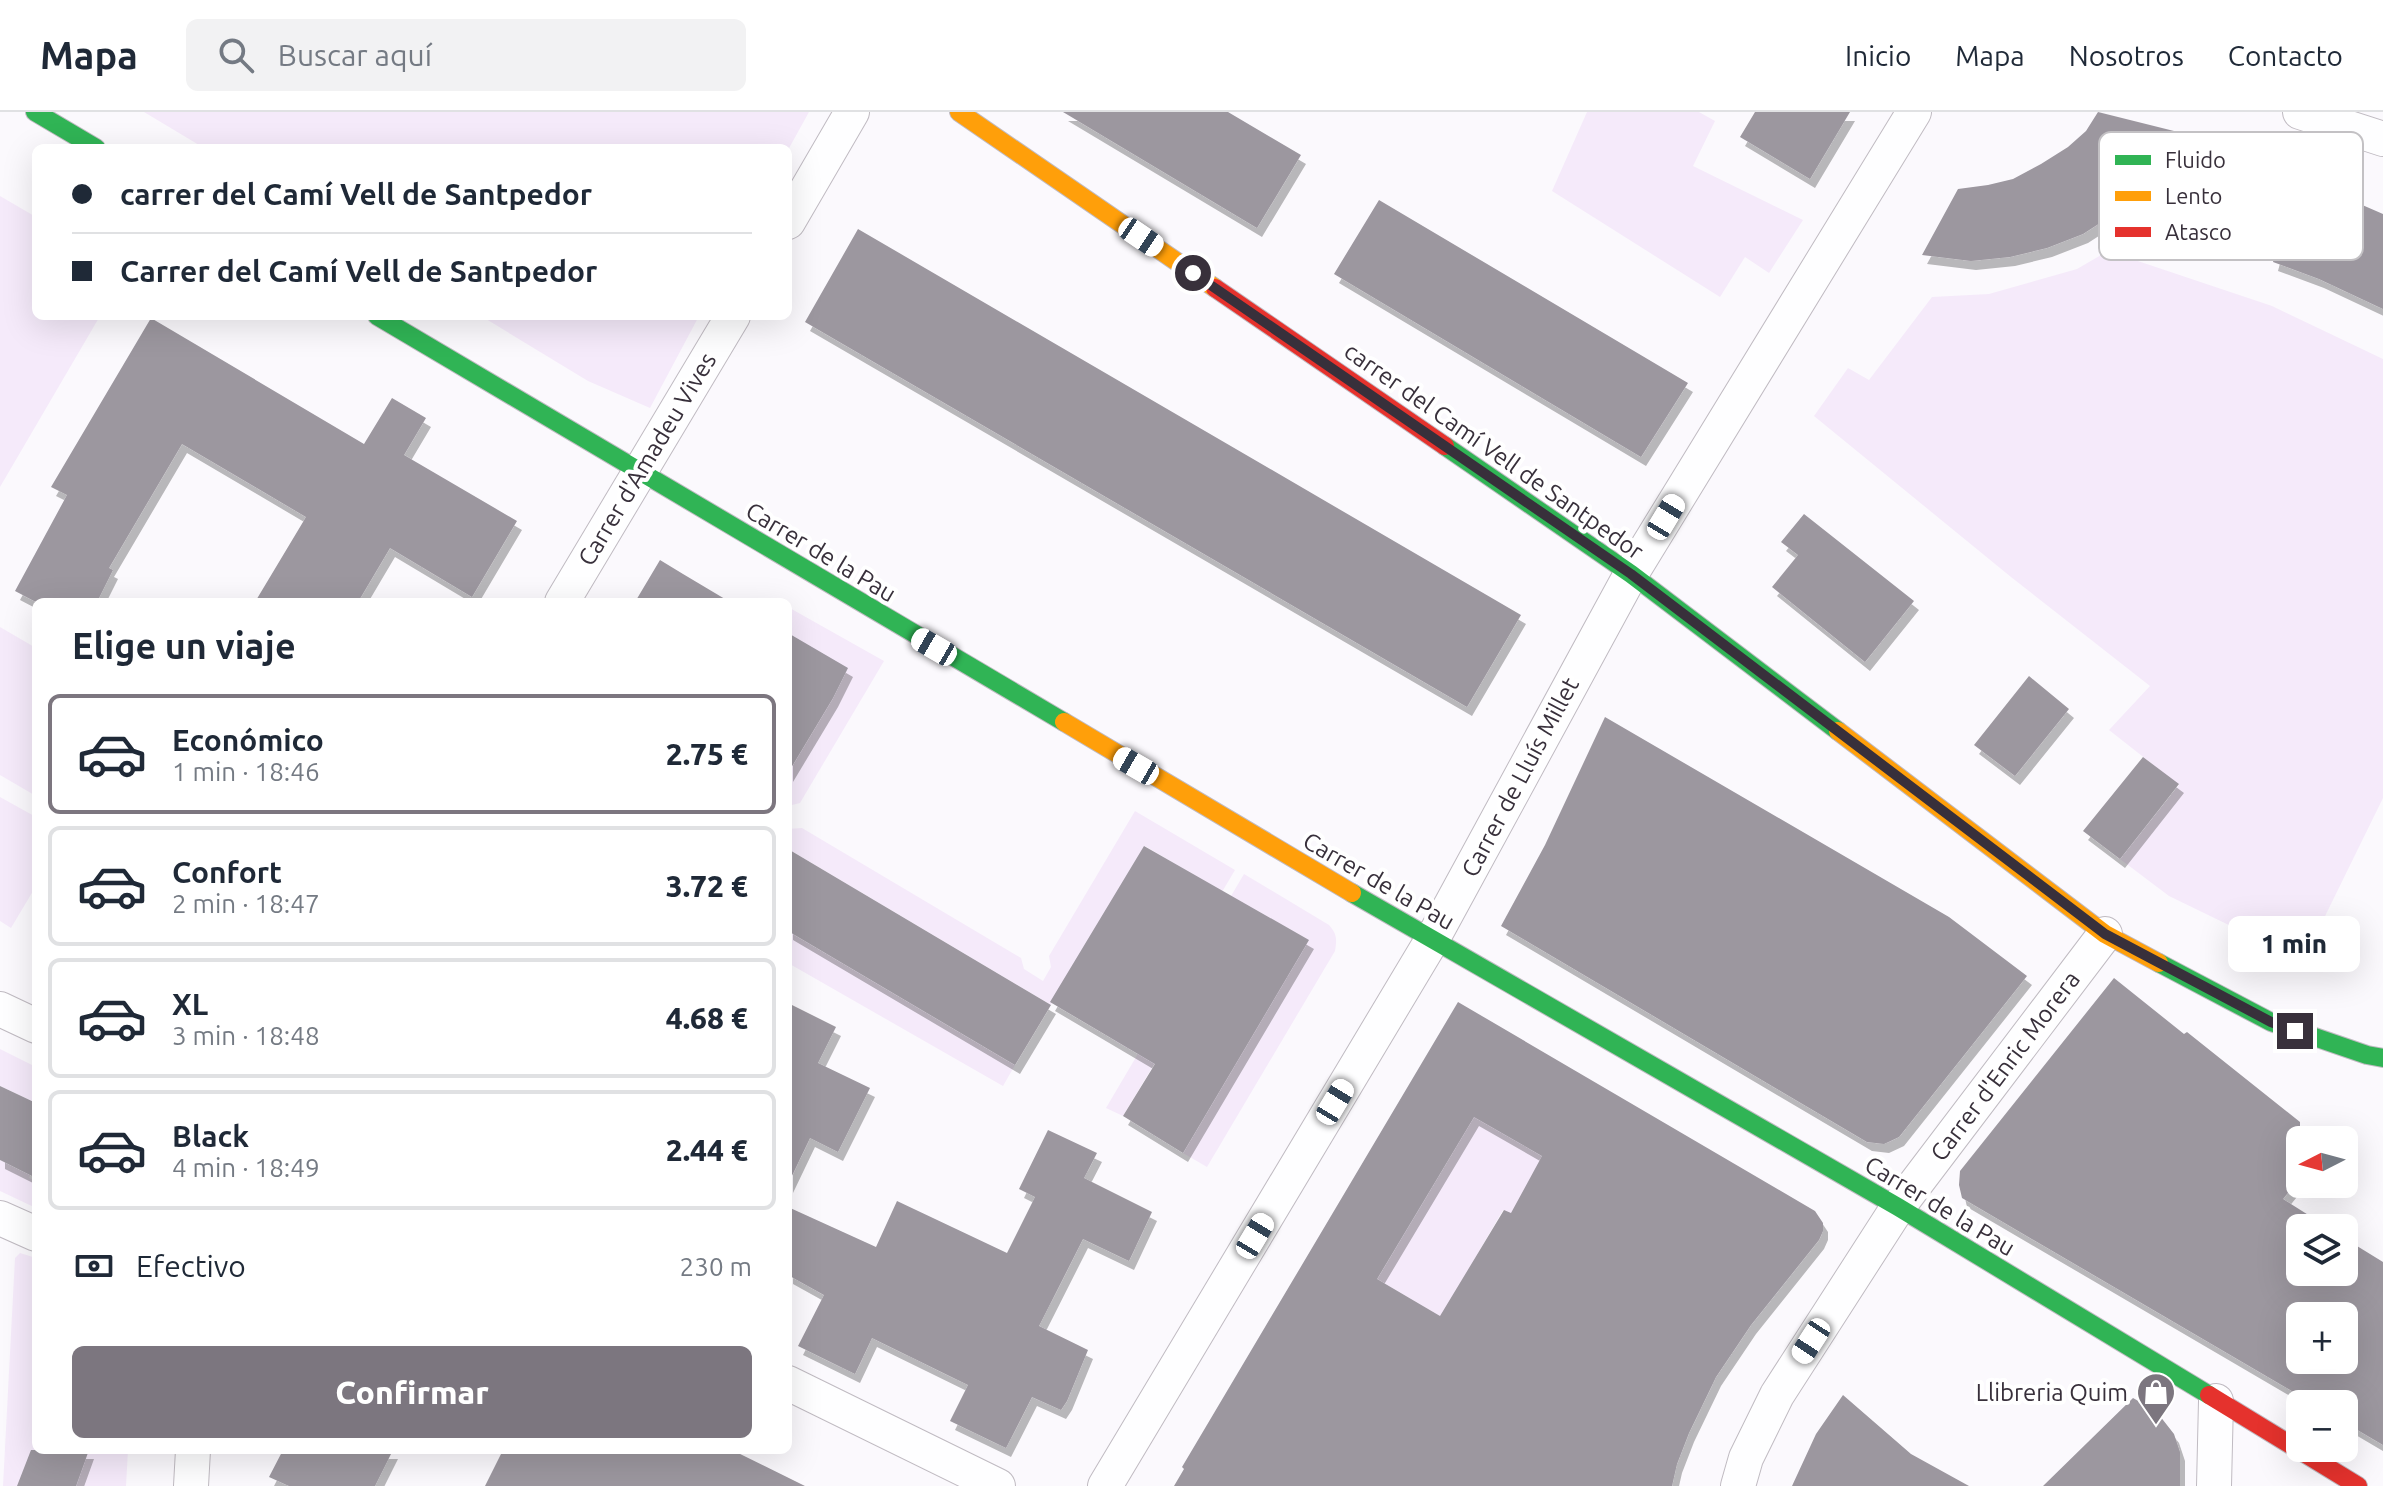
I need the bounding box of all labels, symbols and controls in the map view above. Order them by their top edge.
search box [186,19,746,91]
icon: search [214,33,258,77]
text: Mapa [40,34,138,76]
text: Buscar aquí [278,38,432,72]
text: Inicio [1845,40,1911,71]
text: Mapa [1955,40,2025,71]
text: Nosotros [2069,40,2184,71]
text: Contacto [2228,40,2343,71]
legend [2099,132,2363,260]
text: Fluido [2165,147,2226,172]
text: carrer del Camí Vell de Santpedor [120,177,592,211]
text: Lento [2165,183,2222,208]
car [1114,214,1168,260]
text: Atasco [2165,219,2232,244]
text: Carrer del Camí Vell de Santpedor [120,254,597,288]
route start [1175,255,1211,291]
street label: carrer del Camí Vell de Santpedor [1339,337,1649,565]
street label: Carrer d'Amadeu Vives [573,348,721,570]
car [1643,490,1689,544]
street label: Carrer de la Pau [741,497,901,607]
text: Elige un viaje [72,625,296,666]
car [907,625,961,669]
street label: Carrer de Lluís Millet [1456,672,1584,881]
icon: car [76,718,148,790]
text: Económico [172,723,324,757]
text: 2.75 € [666,737,748,771]
car [1109,744,1163,788]
text: 1 min · 18:46 [172,757,320,786]
street label: Carrer de la Pau [1299,827,1459,935]
icon: car [76,850,148,922]
text: Confort [172,855,282,889]
text: 3.72 € [666,869,748,903]
text: 2 min · 18:47 [172,889,320,918]
callout: 1 min [2229,915,2361,971]
text: 1 min [2261,929,2327,958]
street label: Carrer d'Enric Morera [1925,966,2085,1166]
icon: car [76,982,148,1054]
text: XL [172,987,208,1021]
text: 4.68 € [666,1001,748,1035]
route end [2277,1013,2313,1049]
text: 3 min · 18:48 [172,1021,320,1050]
car [1312,1075,1358,1129]
icon: car [76,1114,148,1186]
text: Black [172,1119,249,1153]
north arrow [2286,1126,2358,1198]
map controls [2286,1126,2358,1462]
text: 2.44 € [666,1133,748,1167]
street label: Carrer de la Pau [1860,1151,2020,1261]
text: 4 min · 18:49 [172,1153,320,1182]
car [1232,1209,1278,1263]
button: layers [2286,1214,2358,1286]
icon: cash [72,1244,116,1288]
text: Efectivo [136,1249,246,1283]
text: 230 m [680,1252,752,1281]
button: + [2286,1302,2358,1374]
car [1788,1314,1834,1368]
button: Confirmar [72,1346,752,1438]
shop icon: Llibreria Quim [2135,1371,2177,1426]
place label: Llibreria Quim [1976,1379,2128,1406]
button: − [2286,1390,2358,1462]

